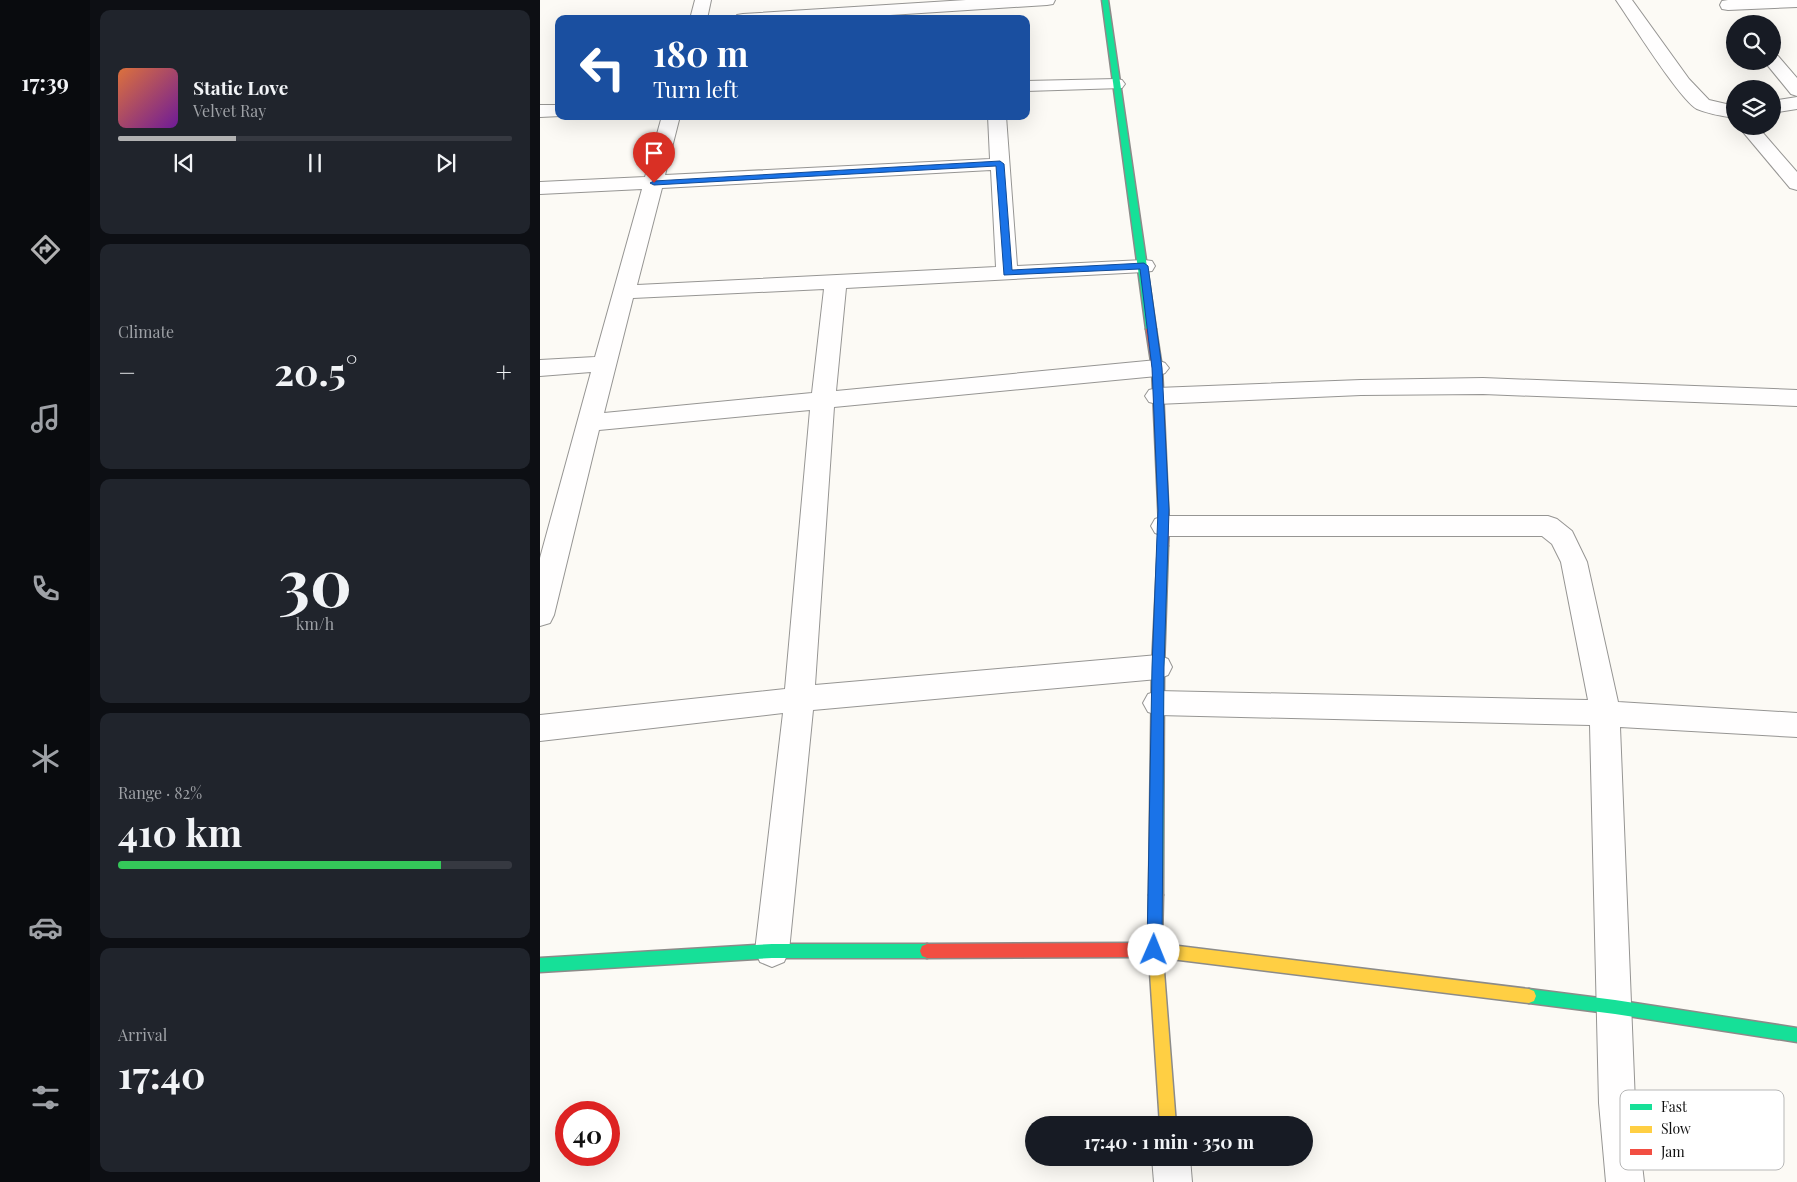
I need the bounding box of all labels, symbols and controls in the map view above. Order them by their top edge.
map controls [1726,15,1781,135]
button: search [1726,15,1781,70]
text: 180 m [653,29,748,76]
icon: left [570,35,635,100]
text: 17:39 [21,67,69,97]
text: Static Love [193,74,288,100]
text: Turn left [653,74,738,104]
button: layers [1726,80,1781,135]
text: Velvet Ray [193,100,266,121]
pin [633,132,675,183]
icon: arrive [640,139,668,167]
icon: previous [170,149,198,177]
icon: pause [301,149,329,177]
icon: next [432,149,460,177]
icon: directions [28,232,63,267]
text: Climate [118,321,174,342]
text: 20.5° [274,345,357,396]
text: − [118,353,136,390]
text: + [496,353,512,390]
icon: music [28,401,63,436]
text: 30 [278,537,352,623]
icon: phone [28,571,63,606]
text: km/h [296,613,334,634]
icon: climate [28,741,63,776]
text: Range · 82% [118,782,202,803]
text: 410 km [118,806,242,857]
icon: car [28,910,63,945]
position arrow [1127,923,1179,975]
text: Arrival [118,1024,167,1045]
text: 17:40 [118,1048,205,1099]
icon: filters [28,1080,63,1115]
legend [1620,1090,1784,1170]
text: Fast [1661,1097,1688,1116]
speed limit sign: 40 [555,1101,620,1166]
text: Slow [1661,1119,1691,1138]
text: 17:40 · 1 min · 350 m [1084,1128,1254,1154]
text: Jam [1660,1142,1685,1161]

